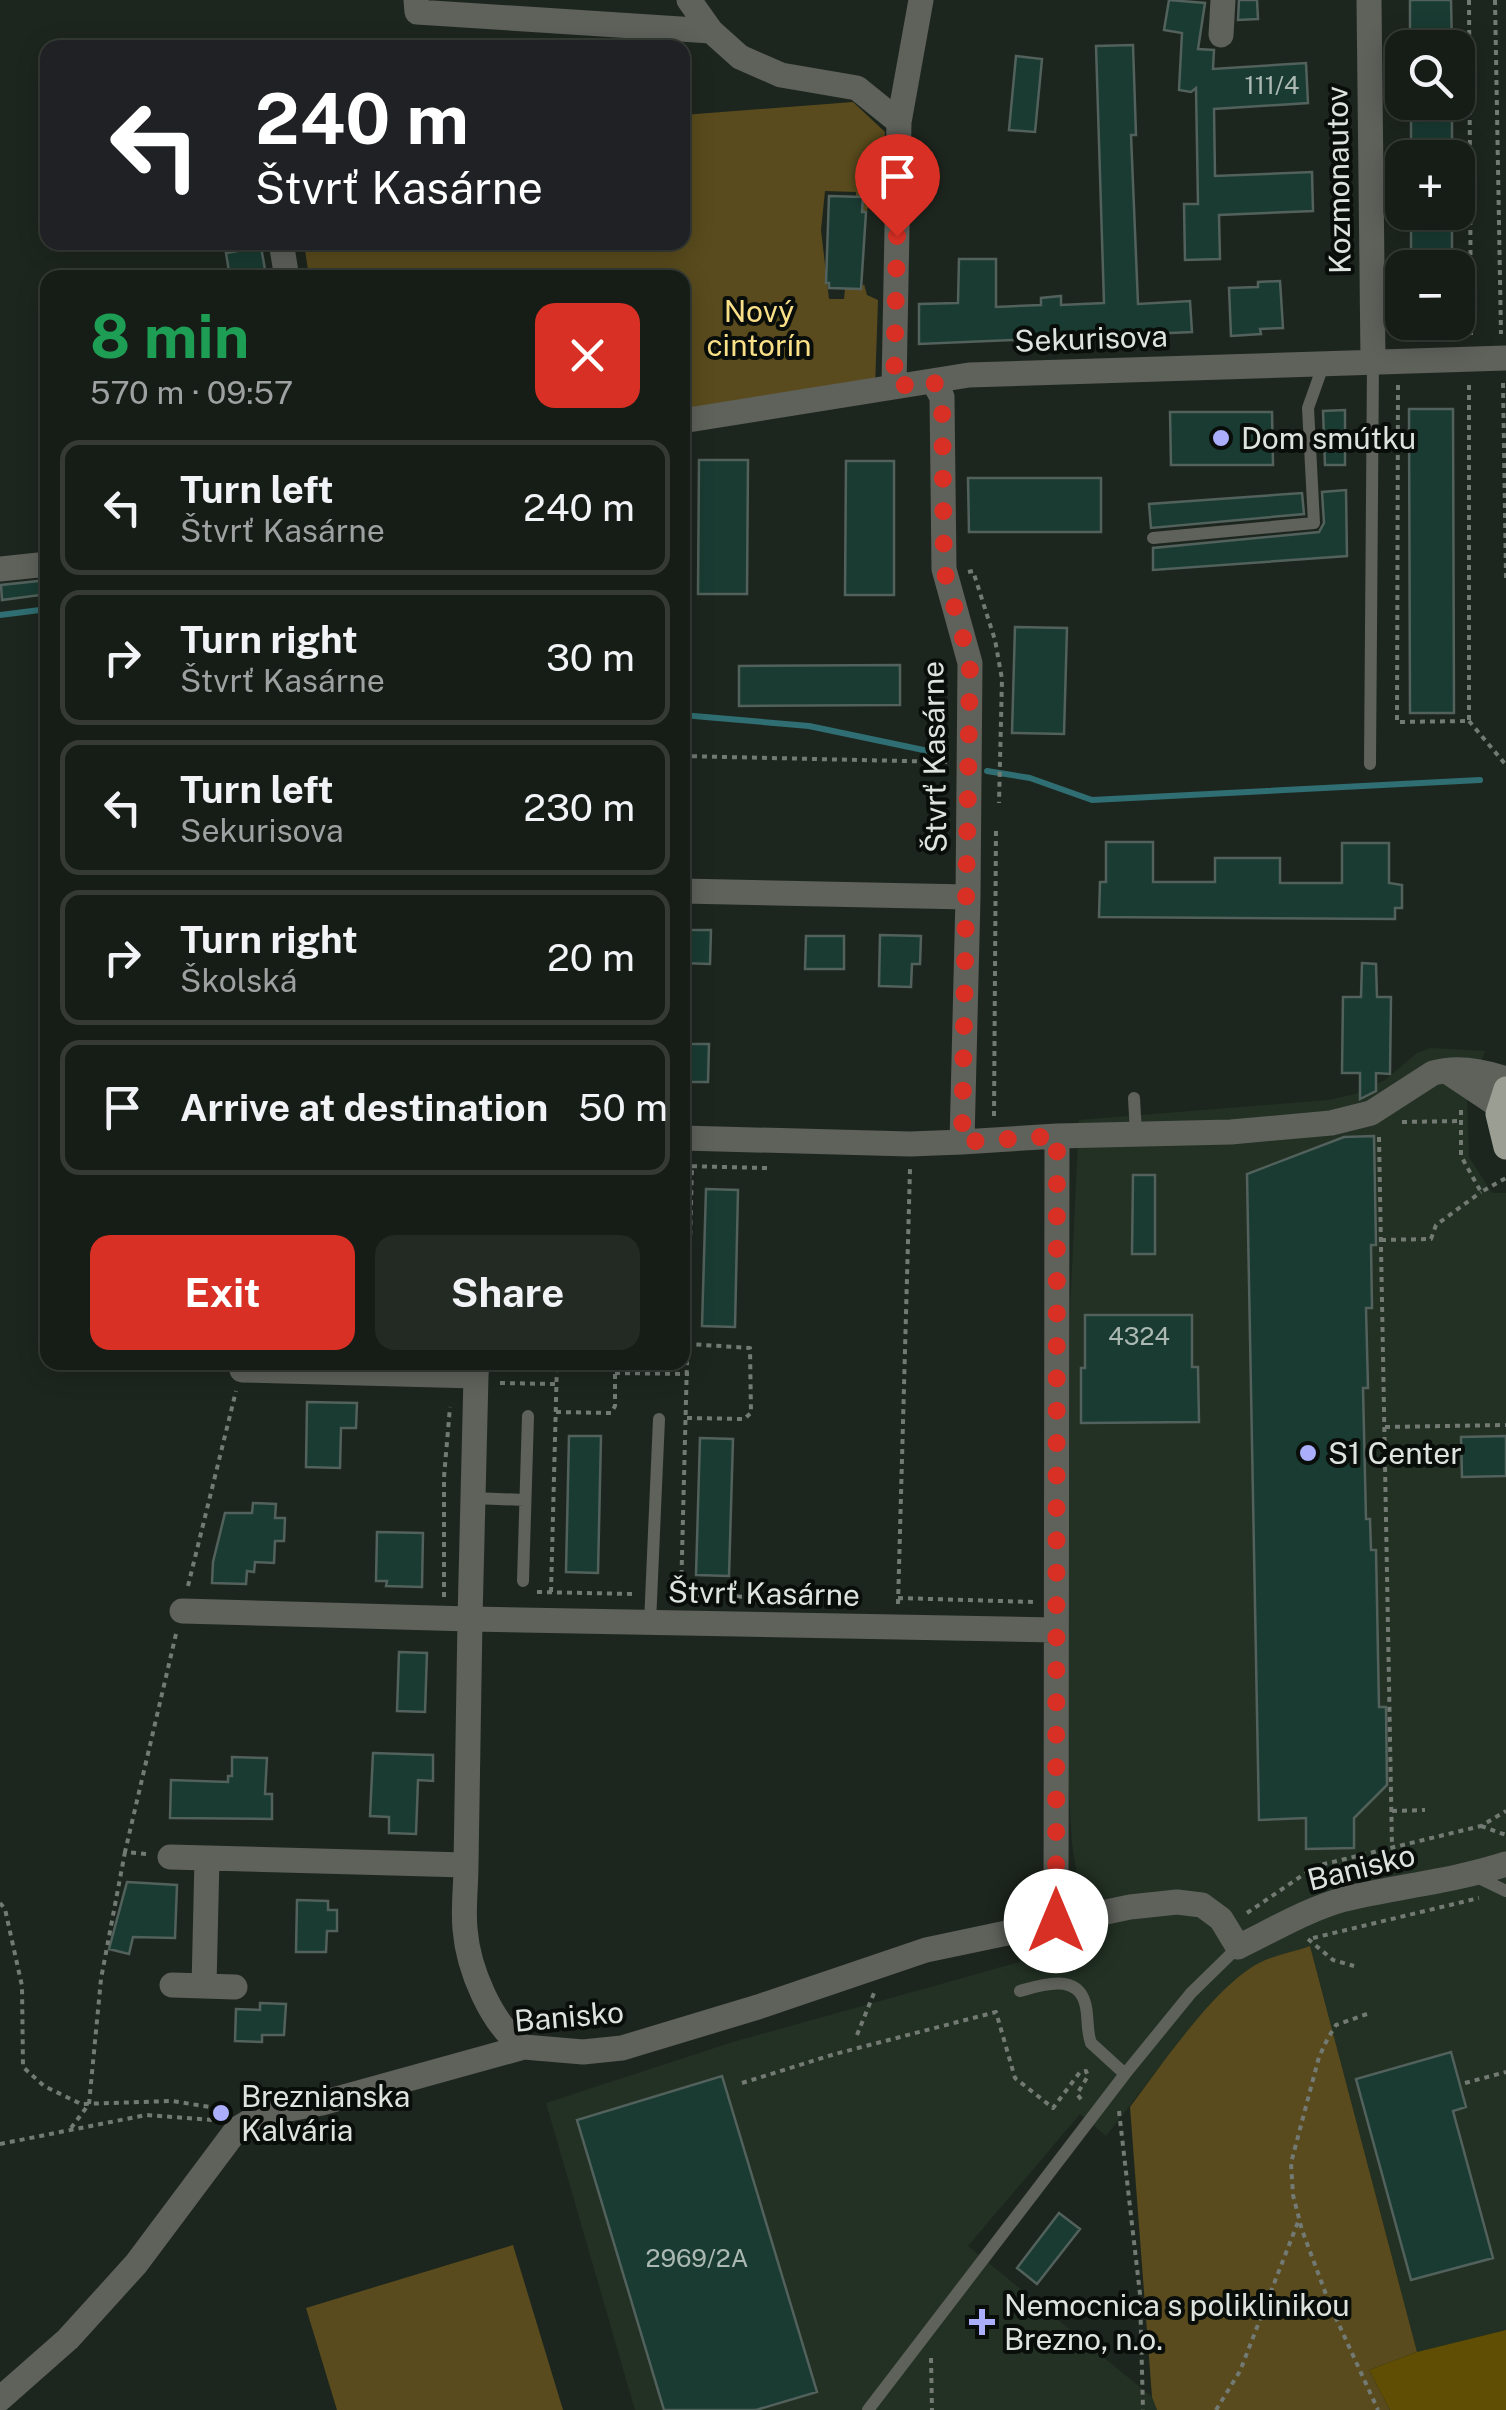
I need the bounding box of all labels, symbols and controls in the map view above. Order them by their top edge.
map controls [1385,30,1475,340]
button: search [1385,30,1475,120]
house number: 111/4 [1244,70,1300,100]
text: 240 m [255,77,469,160]
icon: left [90,80,220,210]
street label: Kozmonautov [1318,86,1358,274]
pin [855,134,940,237]
button: + [1385,140,1475,230]
icon: arrive [870,149,925,204]
text: Štvrť Kasárne [255,161,543,214]
button: − [1385,250,1475,340]
park label: Nový cintorín [706,293,812,363]
text: 8 min [90,301,249,372]
button: close [535,303,640,408]
street label: Sekurisova [1014,317,1168,359]
text: 570 m · 09:57 [90,374,293,411]
place label: Dom smútku [1241,420,1416,456]
marker: Dom smútku [1210,427,1232,449]
text: Turn left [180,467,334,512]
icon: left [95,480,150,535]
text: 240 m [523,485,635,530]
text: Štvrť Kasárne [180,512,385,549]
text: Turn right [180,617,358,662]
icon: right [95,630,150,685]
text: 30 m [546,635,635,680]
street label: Štvrť Kasárne [914,661,954,853]
text: Štvrť Kasárne [180,662,385,699]
text: Turn left [180,767,334,812]
icon: left [95,780,150,835]
text: 230 m [523,785,635,830]
text: Sekurisova [180,812,344,849]
text: Turn right [180,917,358,962]
icon: right [95,930,150,985]
text: 20 m [547,935,635,980]
text: Školská [180,962,297,999]
icon: arrive [95,1080,150,1135]
text: Arrive at destination [180,1085,548,1130]
text: 50 m [578,1085,668,1130]
button: Exit [90,1235,355,1350]
button: Share [375,1235,640,1350]
house number: 4324 [1108,1321,1170,1351]
place label: S1 Center [1328,1435,1462,1471]
marker: S1 Center [1297,1442,1319,1464]
street label: Štvrť Kasárne [668,1573,860,1613]
street label: Banisko [1303,1836,1419,1898]
position arrow [1004,1869,1108,1973]
street label: Banisko [513,1993,625,2039]
place label: Breznianska Kalvária [241,2078,410,2148]
marker: Breznianska Kalvária [210,2102,232,2124]
house number: 2969/2A [646,2243,748,2273]
place label: Nemocnica s poliklinikou Brezno, n.o. [1004,2287,1350,2357]
marker: Nemocnica s poliklinikou Brezno, n.o. [969,2309,995,2335]

